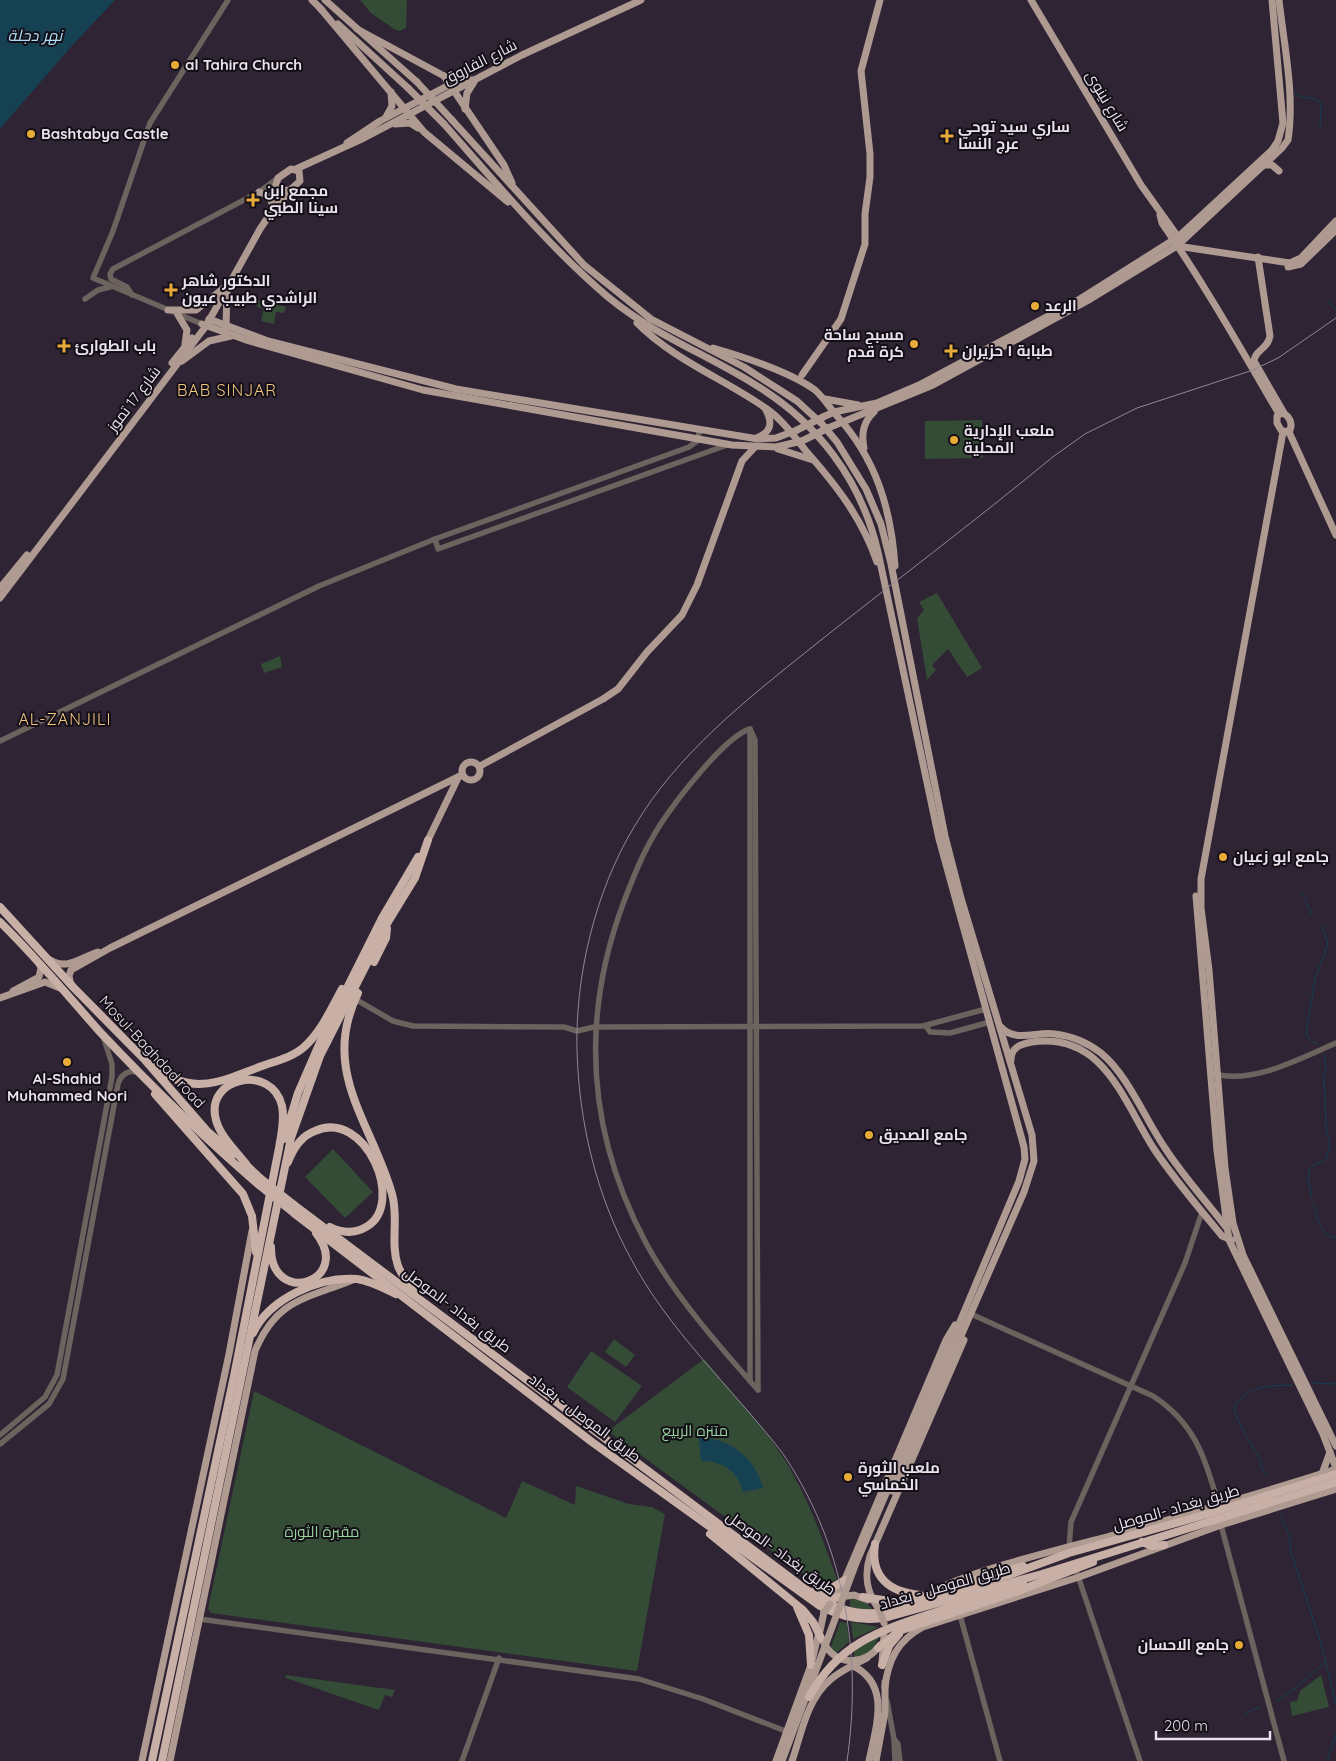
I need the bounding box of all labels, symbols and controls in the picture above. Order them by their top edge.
water label: نهر دجلة [8,25,64,45]
street label: شارع الفاروق [440,35,521,90]
place label: al Tahira Church [185,55,302,74]
marker: al Tahira Church [169,59,181,71]
street label: شارع نينوى [1080,67,1133,136]
place label: ساري سيد توحي عرج النسا [958,117,1070,154]
place label: Bashtabya Castle [41,124,169,143]
marker: Bashtabya Castle [25,128,37,140]
marker: ساري سيد توحي عرج النسا [940,129,954,143]
place label: مجمع ابن سينا الطبي [264,181,338,220]
marker: مجمع ابن سينا الطبي [246,193,260,207]
place label: الدكتور شاهر الراشدي طبيب عيون [181,271,317,310]
marker: الدكتور شاهر الراشدي طبيب عيون [164,283,178,297]
place label: الرعد [1045,296,1077,315]
marker: الرعد [1029,300,1041,312]
place label: مسبح ساحة كرة قدم [824,325,904,362]
place label: باب الطوارئ [75,336,156,355]
marker: مسبح ساحة كرة قدم [908,338,920,350]
marker: باب الطوارئ [57,339,71,353]
place label: طبابة ١ حزيران [962,341,1053,360]
marker: طبابة ١ حزيران [944,344,958,358]
street label: شارع 17 تموز [102,362,166,437]
district label: BAB SINJAR [177,380,277,400]
place label: ملعب الإدارية المحلية [964,421,1054,457]
marker: ملعب الإدارية المحلية [948,434,960,446]
district label: AL-ZANJILI [18,709,112,729]
place label: جامع ابو زعیان [1233,847,1329,867]
marker: جامع ابو زعیان [1217,851,1229,863]
street label: Mosul-Baghdad road [95,991,209,1112]
marker: Al-Shahid Muhammed Nori [61,1056,73,1068]
place label: Al-Shahid Muhammed Nori [7,1069,127,1105]
place label: جامع الصديق [879,1125,967,1145]
marker: جامع الصديق [863,1129,875,1141]
street label: طريق بغداد -الموصل [399,1263,515,1357]
street label: طريق الموصل - بغداد [525,1369,645,1467]
park label: متنزه الربيع [662,1421,728,1442]
place label: ملعب الثورة الخماسي [858,1458,940,1497]
marker: ملعب الثورة الخماسي [842,1471,854,1483]
street label: طريق بغداد -الموصل [1110,1480,1242,1536]
street label: طريق بغداد -الموصل [722,1506,840,1600]
park label: مقبرة الثورة [285,1522,359,1541]
street label: طريق الموصل - بغداد [877,1558,1013,1614]
place label: جامع الاحسان [1138,1635,1229,1655]
marker: جامع الاحسان [1233,1639,1245,1651]
scale bar [1156,1708,1270,1740]
text: 200 m [1164,1716,1208,1735]

